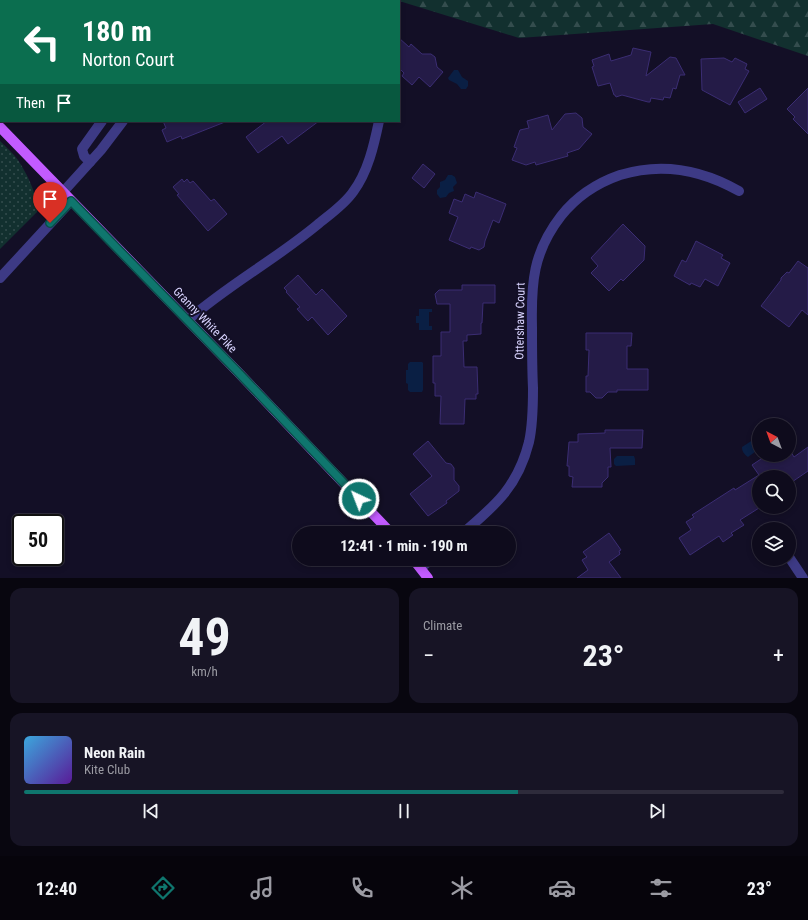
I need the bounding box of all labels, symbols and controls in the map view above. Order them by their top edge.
text: 180 m [82,15,152,48]
icon: left [16,16,68,68]
text: Norton Court [82,49,174,70]
icon: arrive [53,92,75,114]
text: Then [16,94,45,112]
pin [33,182,67,223]
icon: arrive [39,188,61,210]
street label: Ottershaw Court [512,282,528,360]
street label: Granny White Pike [170,284,240,356]
north arrow [752,418,796,462]
map controls [752,418,796,566]
button: search [752,470,796,514]
position arrow [338,478,380,520]
speed limit sign: 50 [12,514,64,566]
button: layers [752,522,796,566]
text: 12:41 · 1 min · 190 m [340,537,468,555]
text: 49 [178,607,231,668]
text: Climate [423,618,462,633]
text: 23° [583,638,625,673]
text: − [423,643,434,668]
text: + [773,643,784,668]
text: km/h [191,664,218,679]
text: Neon Rain [84,744,145,762]
text: Kite Club [84,762,130,777]
icon: previous [140,800,162,822]
icon: pause [393,800,415,822]
icon: next [646,800,668,822]
icon: directions [149,874,177,902]
icon: music [248,874,276,902]
icon: phone [348,874,376,902]
icon: climate [448,874,476,902]
icon: car [548,874,576,902]
icon: filters [647,874,675,902]
text: 12:40 [36,878,77,899]
text: 23° [747,878,772,899]

